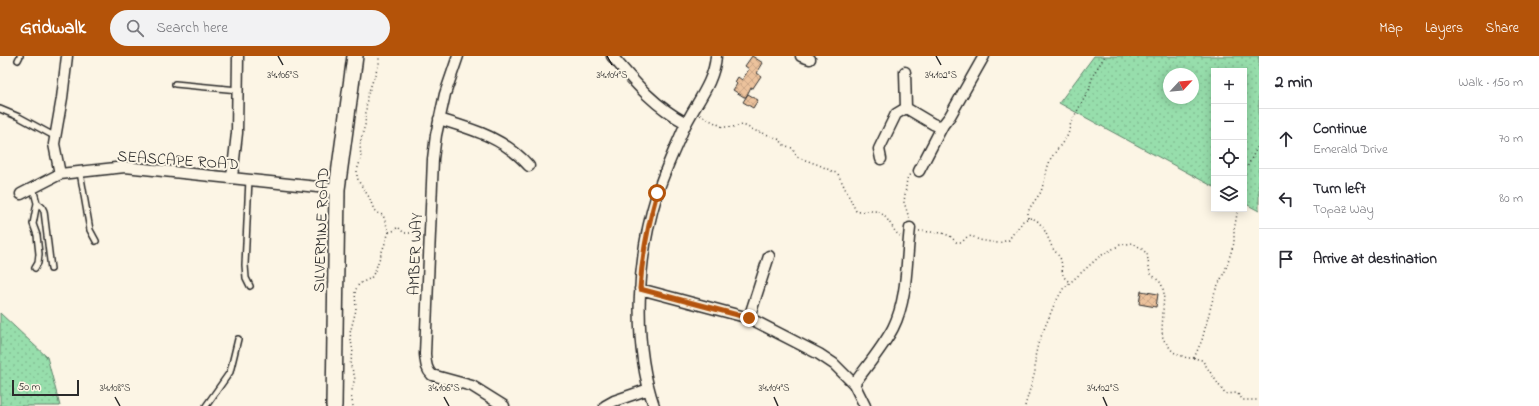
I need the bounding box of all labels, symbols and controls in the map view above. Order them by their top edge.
search box [110,10,390,46]
text: Gridwalk [20,15,86,42]
icon: search [124,17,146,39]
text: Search here [156,17,228,39]
text: Map [1379,18,1403,39]
text: Layers [1425,18,1463,39]
text: Share [1485,18,1519,39]
text: 34.106°S [267,68,299,83]
text: 34.104°S [596,68,628,83]
text: 34.102°S [925,68,958,83]
north arrow [1163,68,1199,104]
map controls [1211,68,1247,212]
button: + [1211,68,1247,104]
text: 2 min [1275,70,1312,95]
text: Walk · 150 m [1458,73,1523,92]
button: − [1211,104,1247,140]
text: Continue [1313,118,1367,140]
icon: ahead [1275,128,1297,150]
text: 70 m [1499,129,1523,148]
button: locate [1211,140,1247,176]
text: Emerald Drive [1313,140,1388,159]
street label: SEASCAPE ROAD [116,145,239,177]
street label: SILVERMINE ROAD [308,167,336,293]
button: layers [1211,176,1247,212]
text: Turn left [1313,178,1366,200]
route start [648,184,666,202]
icon: left [1275,188,1297,210]
text: 80 m [1499,189,1523,208]
text: Topaz Way [1313,200,1374,219]
street label: AMBER WAY [403,212,429,296]
icon: arrive [1275,248,1297,270]
text: Arrive at destination [1313,248,1437,270]
route end [740,309,758,327]
scale bar [12,378,79,397]
text: 50 m [18,379,40,395]
text: 34.108°S [100,381,131,396]
text: 34.106°S [428,381,460,396]
text: 34.104°S [758,381,790,396]
text: 34.102°S [1087,381,1120,396]

